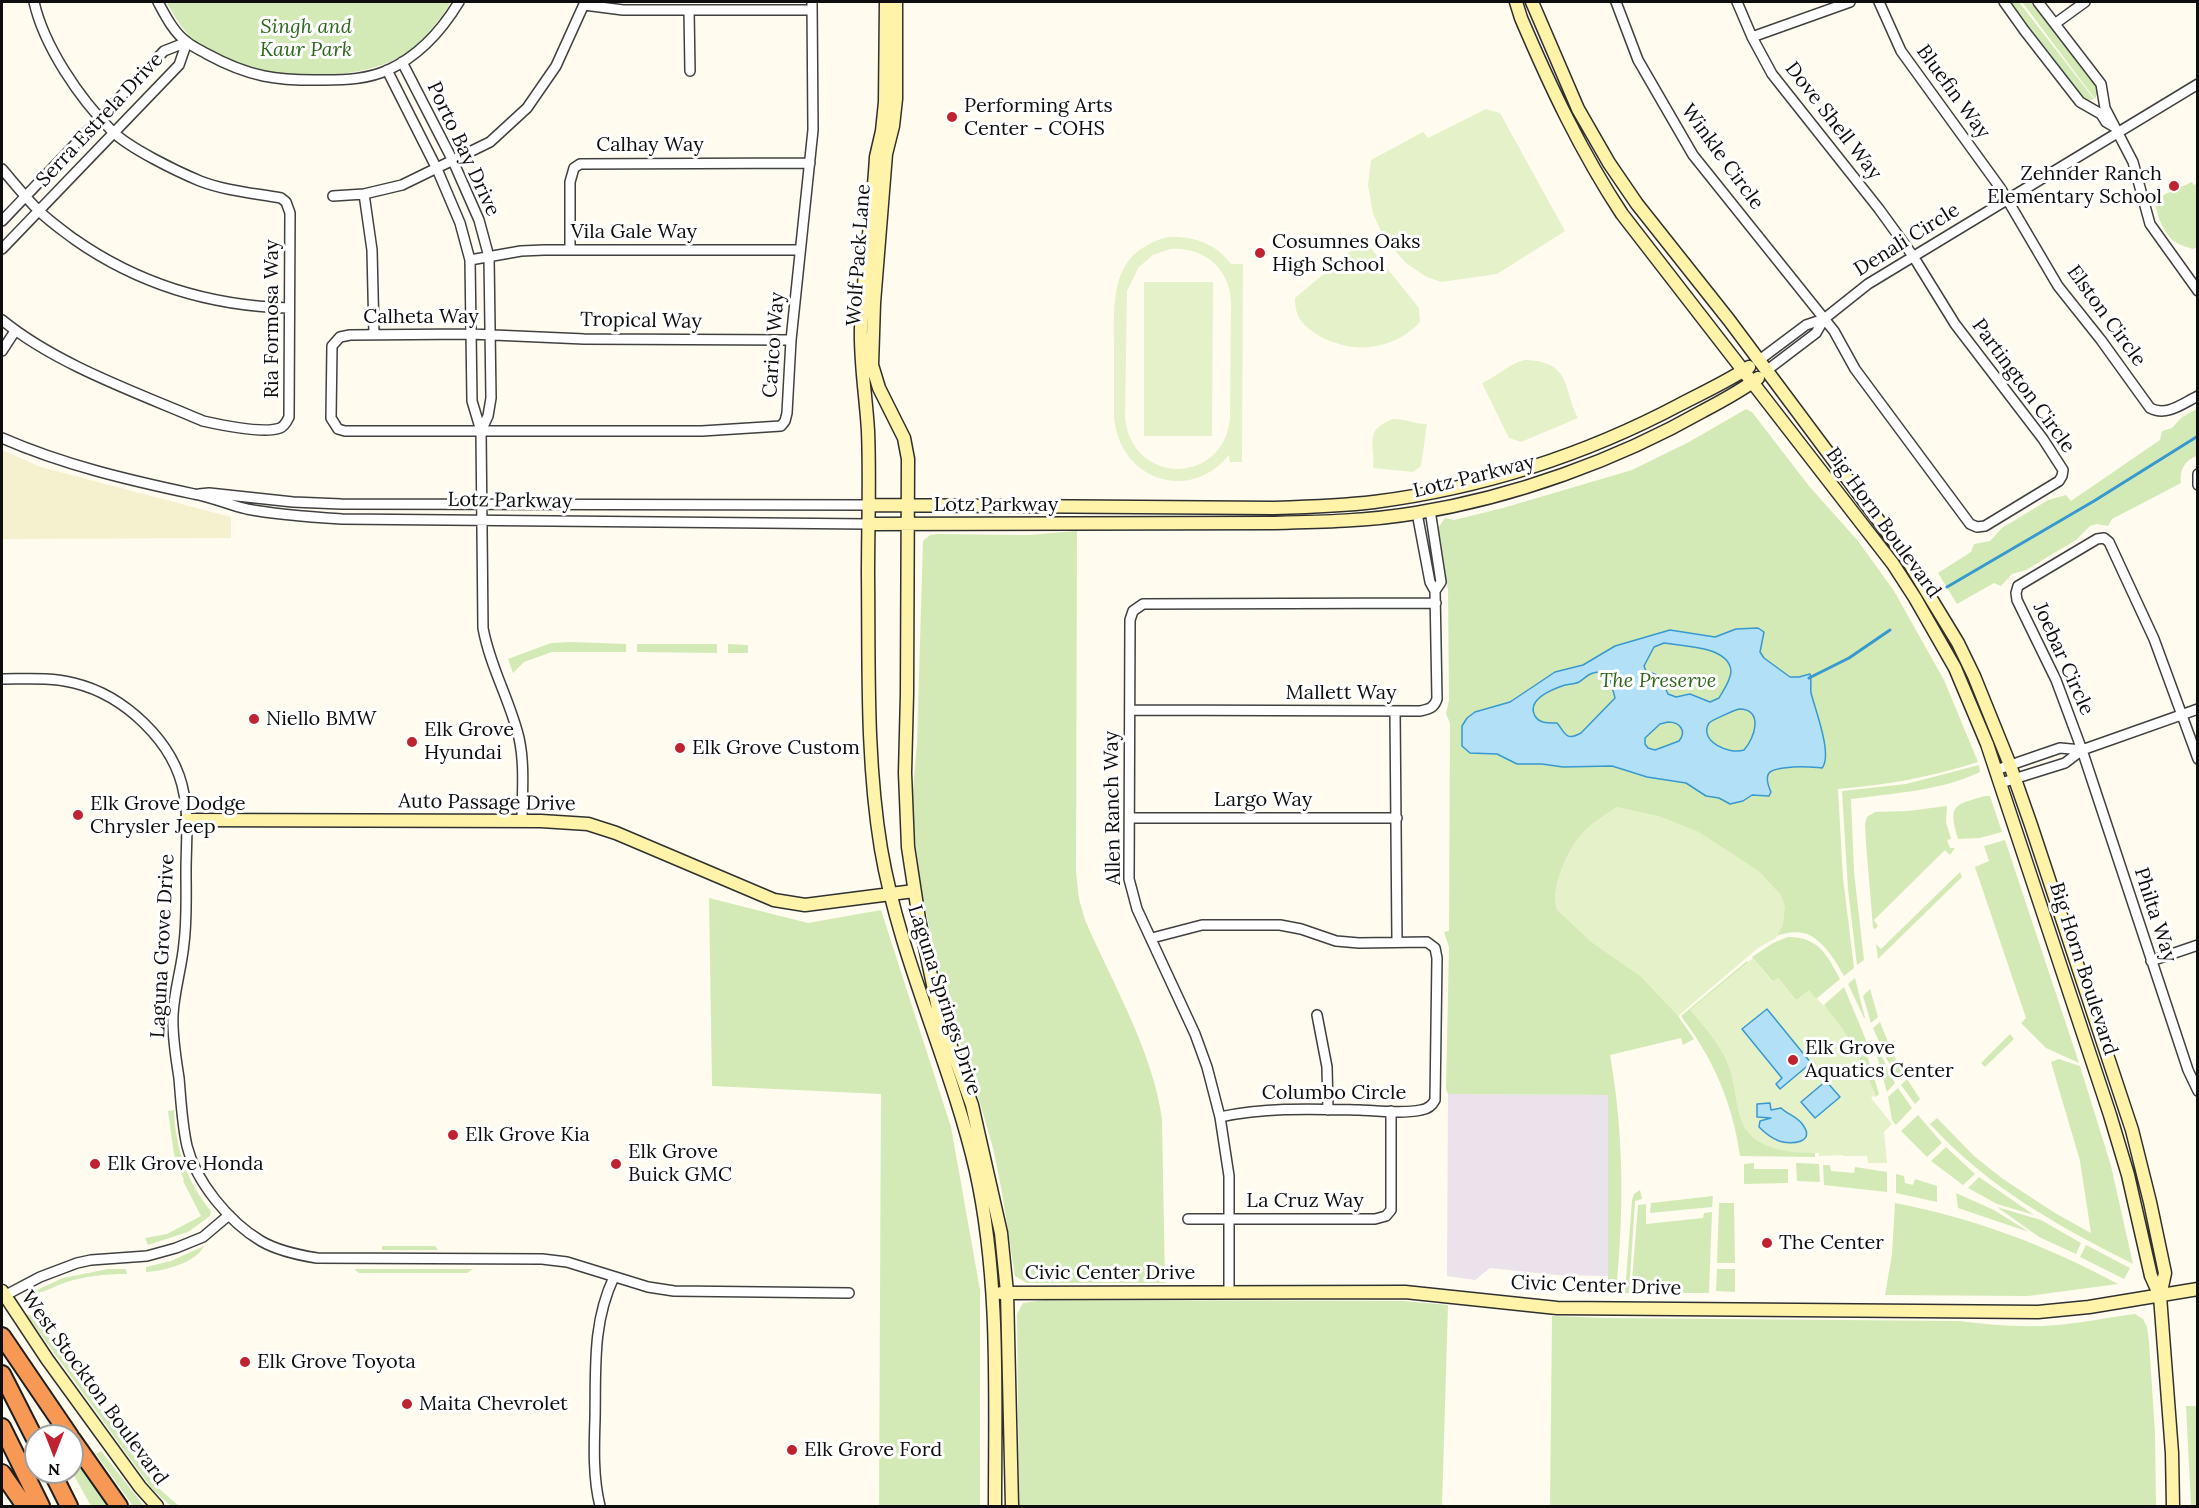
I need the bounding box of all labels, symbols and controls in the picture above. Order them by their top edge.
park label: Singh and Kaur Park [260,15,352,62]
street label: Bluefin Way [1911,40,1995,144]
street label: Serra Estrela Drive [32,48,168,192]
street label: Dove Shell Way [1780,57,1886,185]
street label: Porto Bay Drive [421,78,505,220]
place label: Performing Arts Center - COHS [964,94,1113,141]
street label: Winkle Circle [1676,100,1768,214]
marker: Performing Arts Center - COHS [945,110,959,124]
street label: Calhay Way [596,133,704,157]
place label: Zehnder Ranch Elementary School [1987,162,2162,209]
marker: Zehnder Ranch Elementary School [2167,179,2181,193]
street label: Wolf Pack Lane [842,183,876,327]
street label: Denali Circle [1850,198,1964,282]
street label: Vila Gale Way [571,220,697,244]
place label: Cosumnes Oaks High School [1272,230,1420,277]
street label: Ria Formosa Way [260,240,284,398]
marker: Cosumnes Oaks High School [1253,246,1267,260]
street label: Elston Circle [2061,261,2151,371]
street label: Carico Way [758,291,790,399]
street label: Calheta Way [363,305,479,329]
street label: Tropical Way [580,308,702,334]
street label: Partington Circle [1966,314,2080,458]
street label: Big Horn Boulevard [1820,443,1946,603]
street label: Lotz Parkway [1411,450,1537,504]
street label: Lotz Parkway [448,488,572,514]
street label: Lotz Parkway [934,493,1058,517]
street label: Joebar Circle [2027,599,2099,719]
park label: The Preserve [1600,669,1716,693]
street label: Mallett Way [1286,681,1396,705]
place label: Niello BMW [266,707,376,731]
marker: Niello BMW [247,712,261,726]
place label: Elk Grove Hyundai [424,718,514,765]
street label: Allen Ranch Way [1100,731,1126,885]
marker: Elk Grove Hyundai [405,735,419,749]
place label: Elk Grove Custom [692,736,860,760]
marker: Elk Grove Custom [673,741,687,755]
street label: Largo Way [1214,788,1312,812]
street label: Auto Passage Drive [398,789,576,817]
place label: Elk Grove Dodge Chrysler Jeep [90,792,246,839]
marker: Elk Grove Dodge Chrysler Jeep [71,808,85,822]
street label: Laguna Grove Drive [146,853,180,1039]
street label: Philta Way [2128,865,2182,965]
street label: Big Horn Boulevard [2044,880,2122,1058]
street label: Laguna Springs Drive [902,902,986,1098]
place label: Elk Grove Aquatics Center [1805,1036,1954,1083]
marker: Elk Grove Aquatics Center [1786,1053,1800,1067]
street label: Columbo Circle [1262,1081,1406,1105]
place label: Elk Grove Kia [465,1123,590,1147]
marker: Elk Grove Kia [446,1128,460,1142]
place label: Elk Grove Buick GMC [628,1140,732,1187]
place label: Elk Grove Honda [107,1152,264,1176]
marker: Elk Grove Honda [88,1157,102,1171]
marker: Elk Grove Buick GMC [609,1157,623,1171]
street label: La Cruz Way [1246,1189,1364,1213]
place label: The Center [1779,1231,1884,1255]
marker: The Center [1760,1236,1774,1250]
street label: Civic Center Drive [1025,1261,1195,1285]
street label: Civic Center Drive [1510,1271,1682,1301]
street label: West Stockton Boulevard [15,1286,173,1490]
place label: Elk Grove Toyota [257,1350,416,1374]
marker: Elk Grove Toyota [238,1355,252,1369]
place label: Maita Chevrolet [419,1392,568,1416]
marker: Maita Chevrolet [400,1397,414,1411]
north arrow [24,1424,84,1484]
place label: Elk Grove Ford [804,1438,942,1462]
marker: Elk Grove Ford [785,1443,799,1457]
text: N [48,1460,60,1480]

